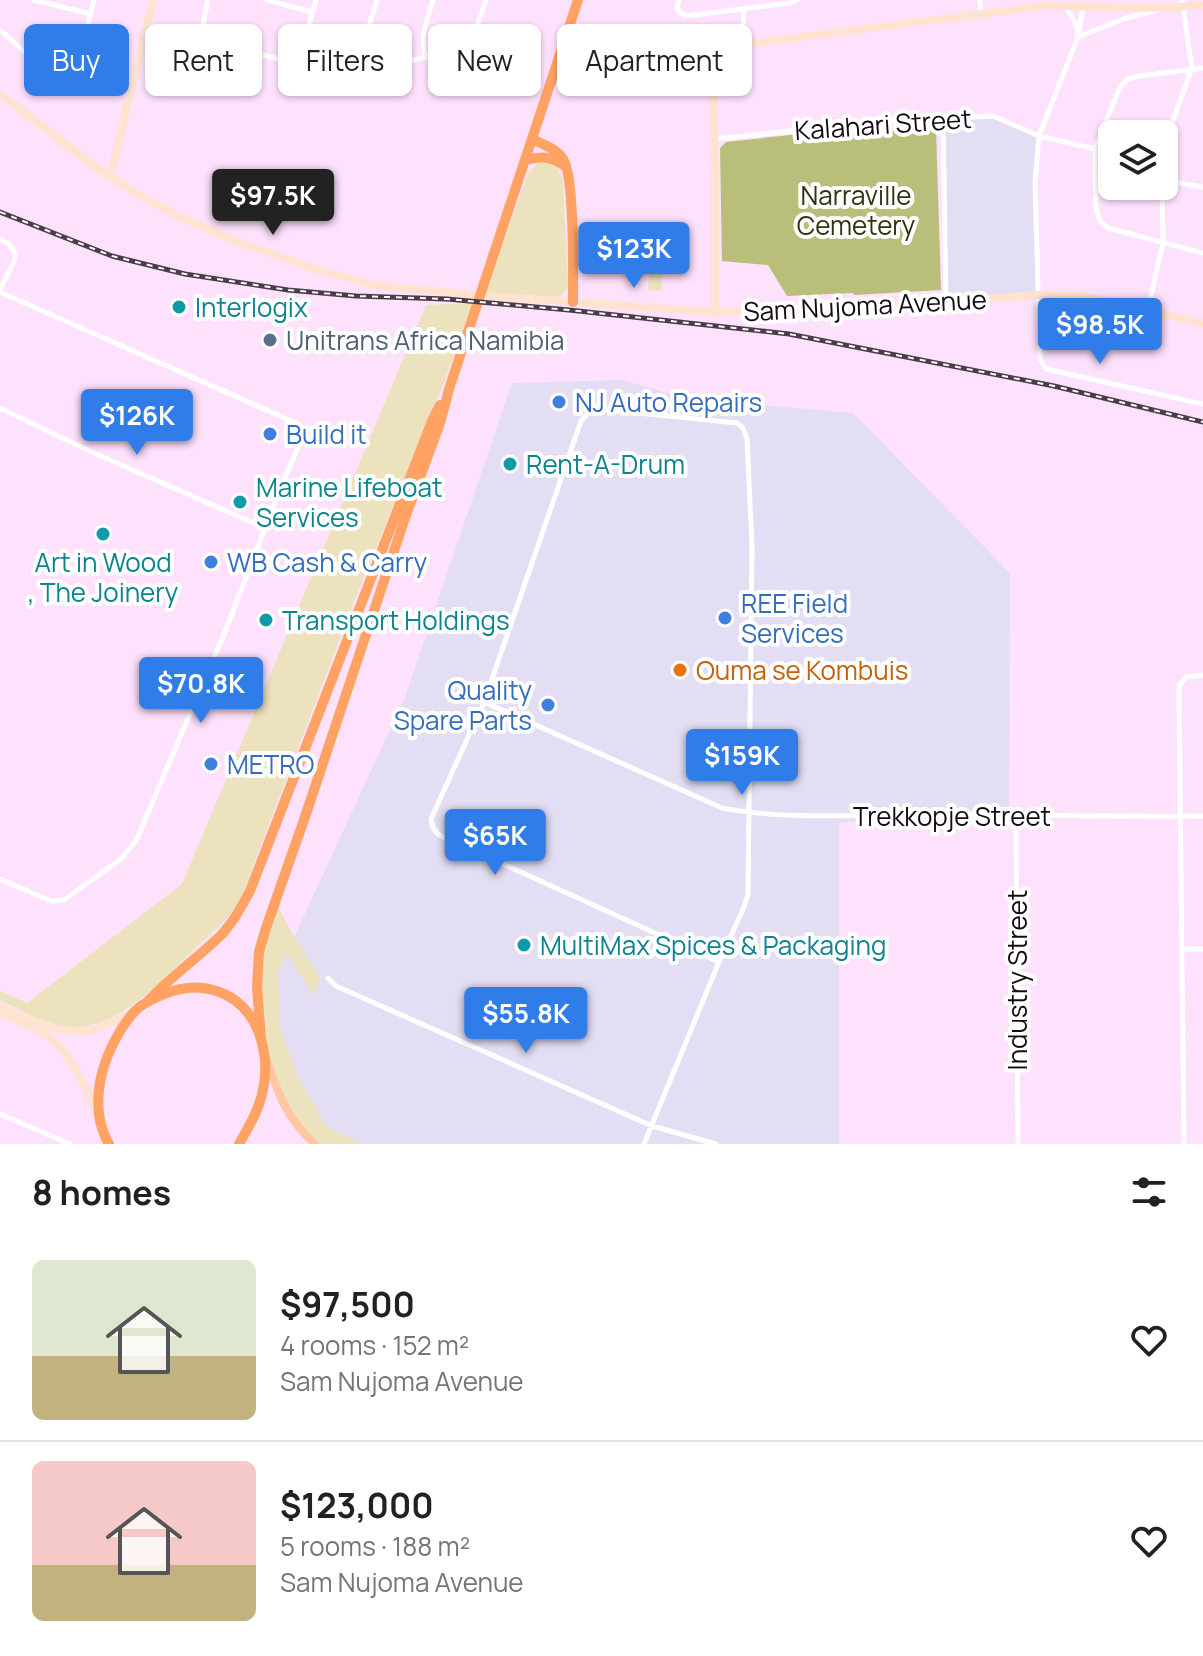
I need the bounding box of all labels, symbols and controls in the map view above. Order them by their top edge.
chip: Buy [24,24,129,96]
chip: Rent [145,24,262,96]
chip: Filters [278,24,412,96]
chip: New [428,24,541,96]
chip: Apartment [557,24,752,96]
street label: Kalahari Street [793,100,973,148]
map controls [1098,120,1178,200]
button: layers [1098,120,1178,200]
pin: $97.5K [208,169,338,237]
text: $97.5K [230,177,316,213]
park label: Narraville Cemetery [797,177,916,243]
pin: $123K [578,222,690,290]
text: $123K [596,230,672,266]
street label: Sam Nujoma Avenue [742,281,988,329]
place label: Interlogix [195,289,308,325]
marker: Interlogix [170,298,188,316]
pin: $98.5K [1035,298,1165,366]
text: $98.5K [1056,306,1144,342]
place label: Unitrans Africa Namibia [286,322,564,358]
marker: Unitrans Africa Namibia [261,331,279,349]
place label: NJ Auto Repairs [575,384,762,420]
pin: $126K [81,389,193,457]
marker: NJ Auto Repairs [550,393,568,411]
text: $126K [99,397,175,433]
place label: Build it [286,416,367,452]
marker: Build it [261,425,279,443]
place label: Rent-A-Drum [526,446,685,482]
marker: Rent-A-Drum [501,455,519,473]
place label: Marine Lifeboat Services [256,469,442,535]
marker: Marine Lifeboat Services [231,493,249,511]
marker: Art in Wood , The Joinery [94,525,112,543]
place label: Art in Wood , The Joinery [28,544,178,610]
place label: WB Cash & Carry [227,544,428,580]
marker: WB Cash & Carry [202,553,220,571]
place label: REE Field Services [741,585,848,651]
place label: Transport Holdings [282,602,510,638]
marker: REE Field Services [716,609,734,627]
marker: Transport Holdings [257,611,275,629]
place label: Ouma se Kombuis [696,652,908,688]
pin: $70.8K [136,657,266,725]
marker: Ouma se Kombuis [671,661,689,679]
text: $70.8K [157,665,245,701]
place label: Quality Spare Parts [394,672,532,738]
marker: Quality Spare Parts [539,696,557,714]
pin: $159K [686,729,798,797]
text: $159K [704,737,780,773]
place label: METRO [227,746,315,782]
marker: METRO [202,755,220,773]
street label: Trekkopje Street [853,798,1051,834]
pin: $65K [448,809,542,877]
text: $65K [463,817,527,853]
street label: Industry Street [999,890,1035,1070]
place label: MultiMax Spices & Packaging [540,927,886,963]
marker: MultiMax Spices & Packaging [515,936,533,954]
pin: $55.8K [461,987,591,1055]
text: $55.8K [482,995,570,1031]
text: 8 homes [32,1169,171,1215]
icon: filters [1127,1170,1171,1214]
text: $97,500 [280,1281,415,1327]
icon: home [96,1292,192,1388]
icon: heart [1127,1318,1171,1362]
text: 4 rooms · 152 m² [280,1327,469,1363]
text: Sam Nujoma Avenue [280,1363,524,1399]
text: $123,000 [280,1482,434,1528]
icon: home [96,1493,192,1589]
icon: heart [1127,1519,1171,1563]
text: 5 rooms · 188 m² [280,1528,470,1564]
text: Sam Nujoma Avenue [280,1564,524,1600]

